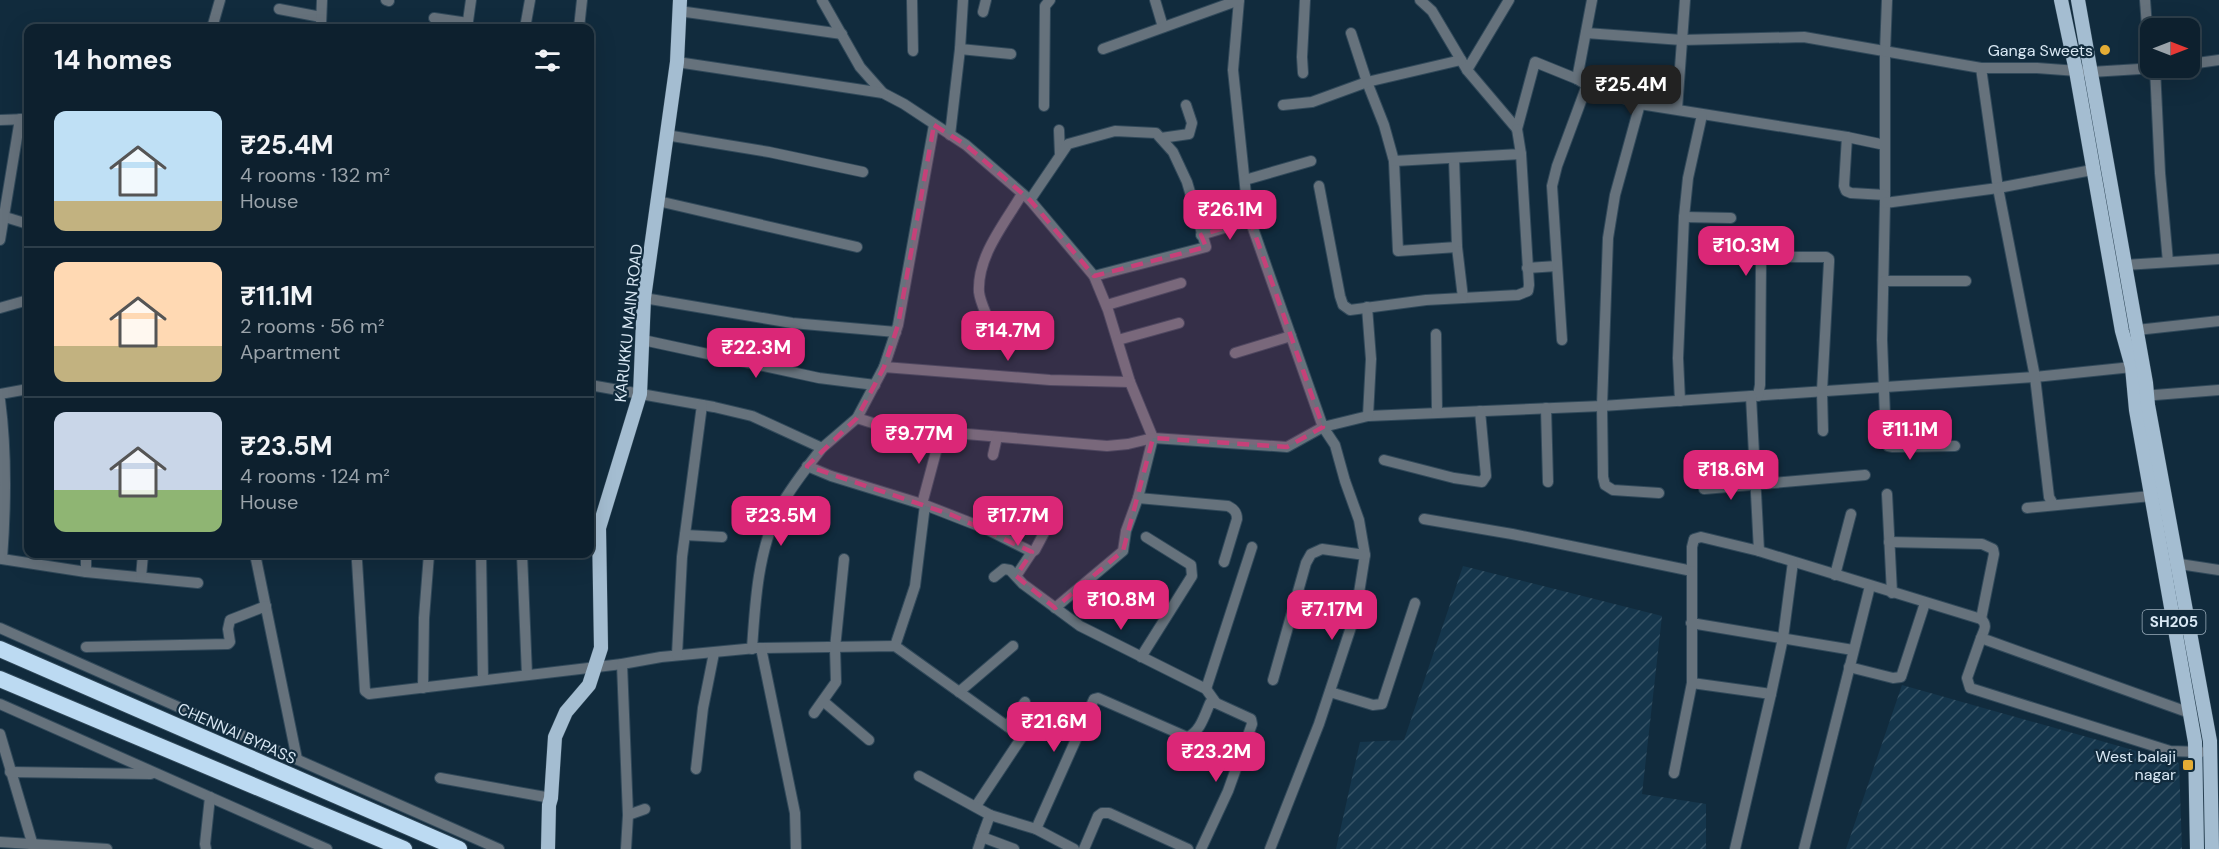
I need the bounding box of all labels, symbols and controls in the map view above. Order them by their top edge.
north arrow [2140,18,2200,78]
map controls [2140,18,2200,78]
place label: Ganga Sweets [1988,40,2093,61]
text: 14 homes [54,43,172,77]
marker: Ganga Sweets [2098,43,2112,57]
icon: filters [531,44,564,77]
pin: ₹25.4M [1582,65,1680,116]
text: ₹25.4M [1595,71,1667,97]
text: ₹25.4M [240,128,334,162]
icon: home [102,135,174,207]
text: 4 rooms · 132 m² [240,162,390,188]
text: House [240,188,298,214]
pin: ₹26.1M [1181,190,1279,241]
text: ₹26.1M [1197,196,1263,222]
pin: ₹10.3M [1697,226,1795,277]
text: ₹10.3M [1712,232,1780,258]
street label: KARUKKU MAIN ROAD [610,243,647,403]
text: ₹11.1M [240,279,313,313]
icon: home [102,286,174,358]
pin: ₹14.7M [959,311,1057,362]
text: 2 rooms · 56 m² [240,313,385,339]
text: ₹14.7M [975,317,1041,343]
pin: ₹22.3M [707,328,805,379]
text: ₹22.3M [721,334,791,360]
text: Apartment [240,339,340,365]
pin: ₹11.1M [1861,410,1959,461]
pin: ₹9.77M [870,414,968,465]
text: ₹11.1M [1882,416,1938,442]
text: ₹9.77M [885,420,953,446]
text: ₹23.5M [240,429,332,463]
icon: home [102,436,174,508]
pin: ₹18.6M [1682,450,1780,501]
text: ₹18.6M [1697,456,1765,482]
text: 4 rooms · 124 m² [240,463,390,489]
text: House [240,489,298,515]
pin: ₹23.5M [732,496,830,547]
pin: ₹17.7M [969,496,1067,547]
text: ₹23.5M [745,502,817,528]
text: ₹17.7M [987,502,1049,528]
pin: ₹10.8M [1072,580,1170,631]
text: ₹10.8M [1087,586,1155,612]
pin: ₹7.17M [1283,590,1381,641]
text: ₹7.17M [1301,596,1363,622]
road number: SH205 [2142,610,2206,634]
street label: CHENNAI BYPASS [174,698,299,769]
pin: ₹21.6M [1005,702,1103,753]
text: ₹21.6M [1021,708,1087,734]
pin: ₹23.2M [1167,732,1265,783]
text: ₹23.2M [1181,738,1251,764]
place label: West balaji nagar [2095,746,2176,785]
marker: West balaji nagar [2181,758,2195,772]

